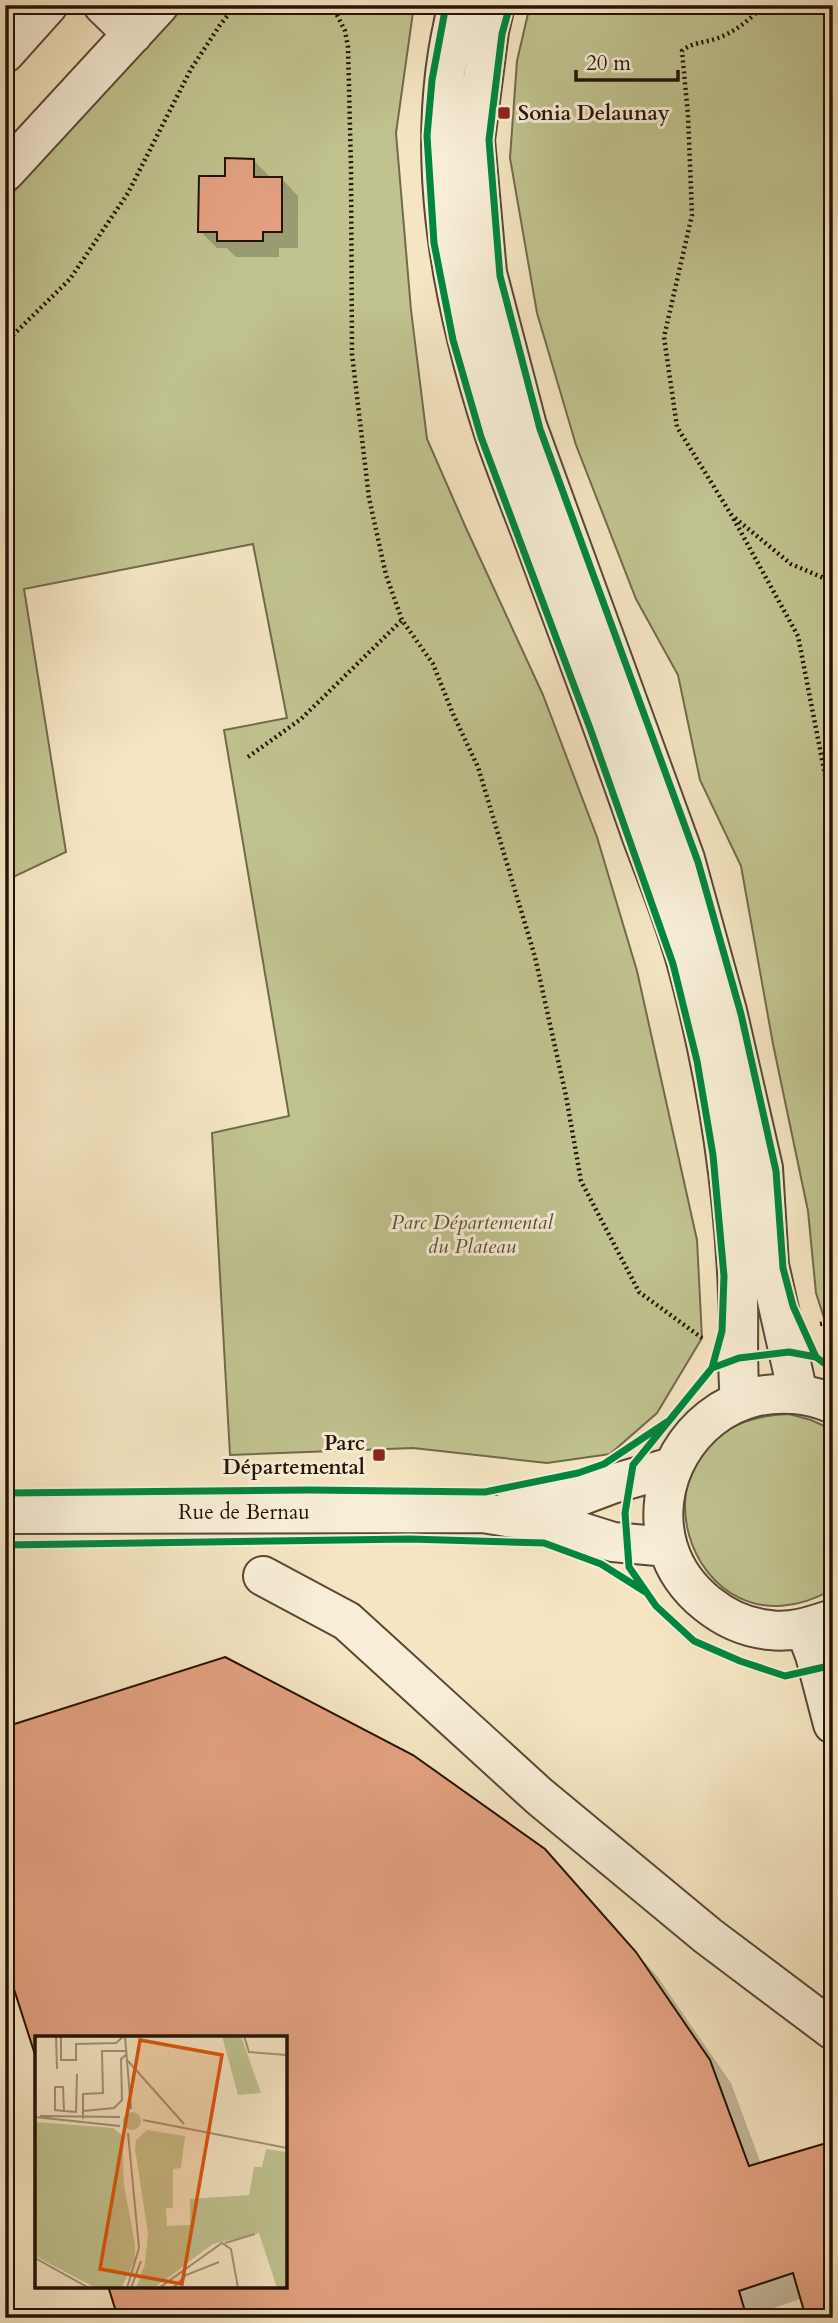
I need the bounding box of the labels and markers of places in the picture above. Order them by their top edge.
place label: Sonia Delaunay [518,99,670,128]
marker: Sonia Delaunay [496,105,512,121]
place label: Parc Départemental [223,1429,365,1482]
marker: Parc Départemental [371,1447,387,1463]

